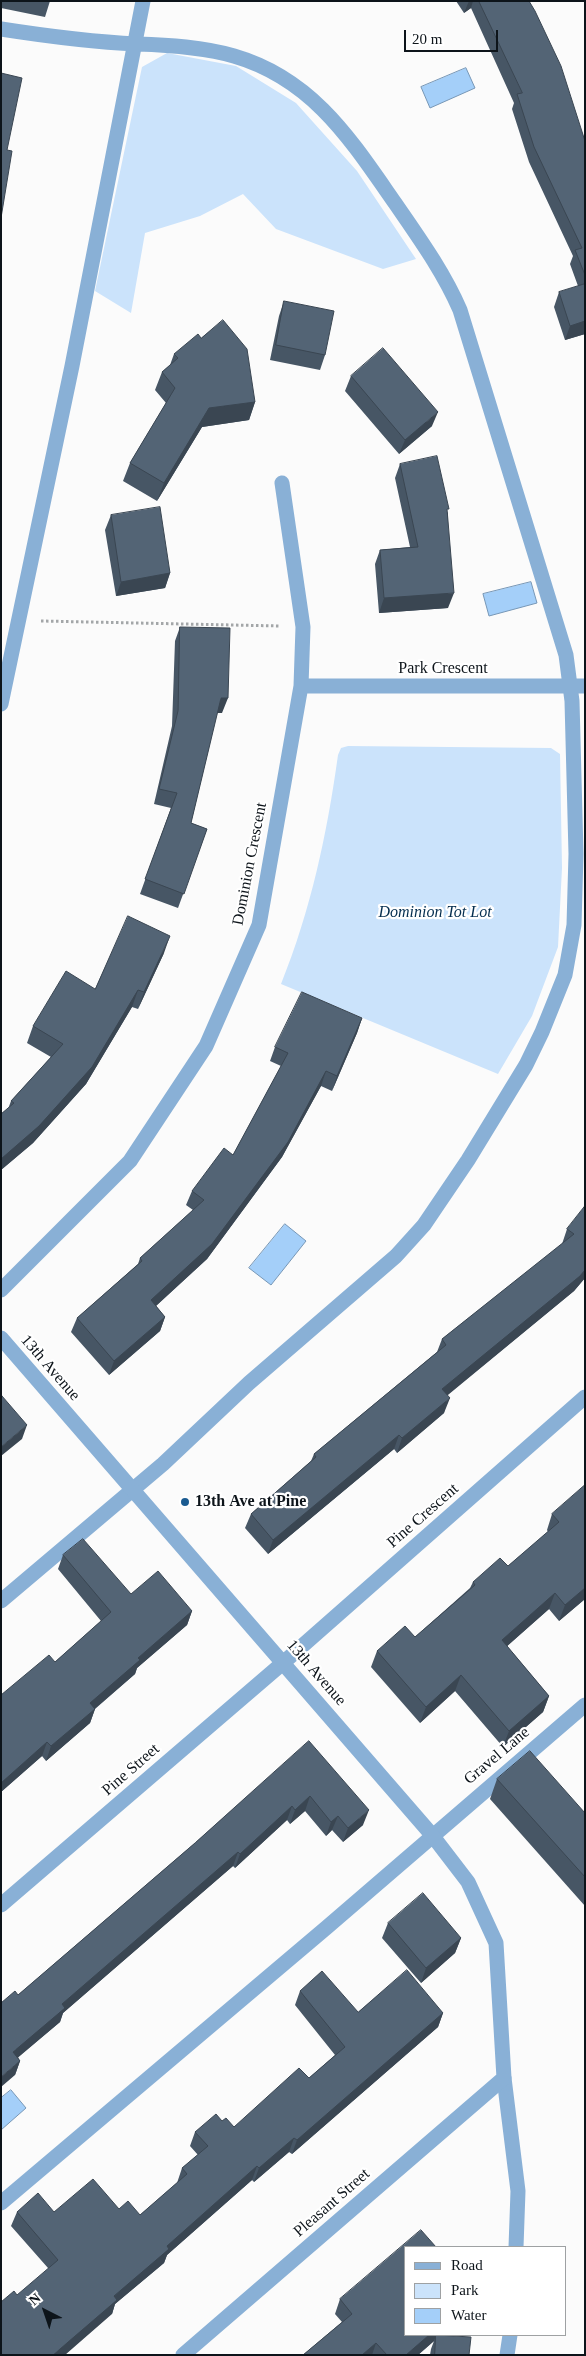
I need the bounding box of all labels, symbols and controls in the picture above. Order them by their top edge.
scale bar [406,20,500,52]
text: 20 m [412,31,442,47]
street label: Park Crescent [398,659,488,679]
street label: Dominion Crescent [229,801,271,927]
park label: Dominion Tot Lot [378,903,492,923]
street label: 13th Avenue [16,1331,84,1405]
street label: Pine Crescent [383,1480,463,1552]
place label: 13th Ave at Pine [195,1492,306,1512]
marker: 13th Ave at Pine [179,1496,191,1508]
street label: 13th Avenue [282,1636,350,1710]
street label: Gravel Lane [460,1723,534,1789]
street label: Pine Street [98,1740,164,1800]
street label: Pleasant Street [290,2165,374,2241]
legend [404,2246,566,2336]
text: Road [451,2257,483,2273]
text: Park [451,2282,479,2298]
north arrow [20,2286,70,2336]
text: N [26,2290,44,2308]
text: Water [451,2307,486,2323]

